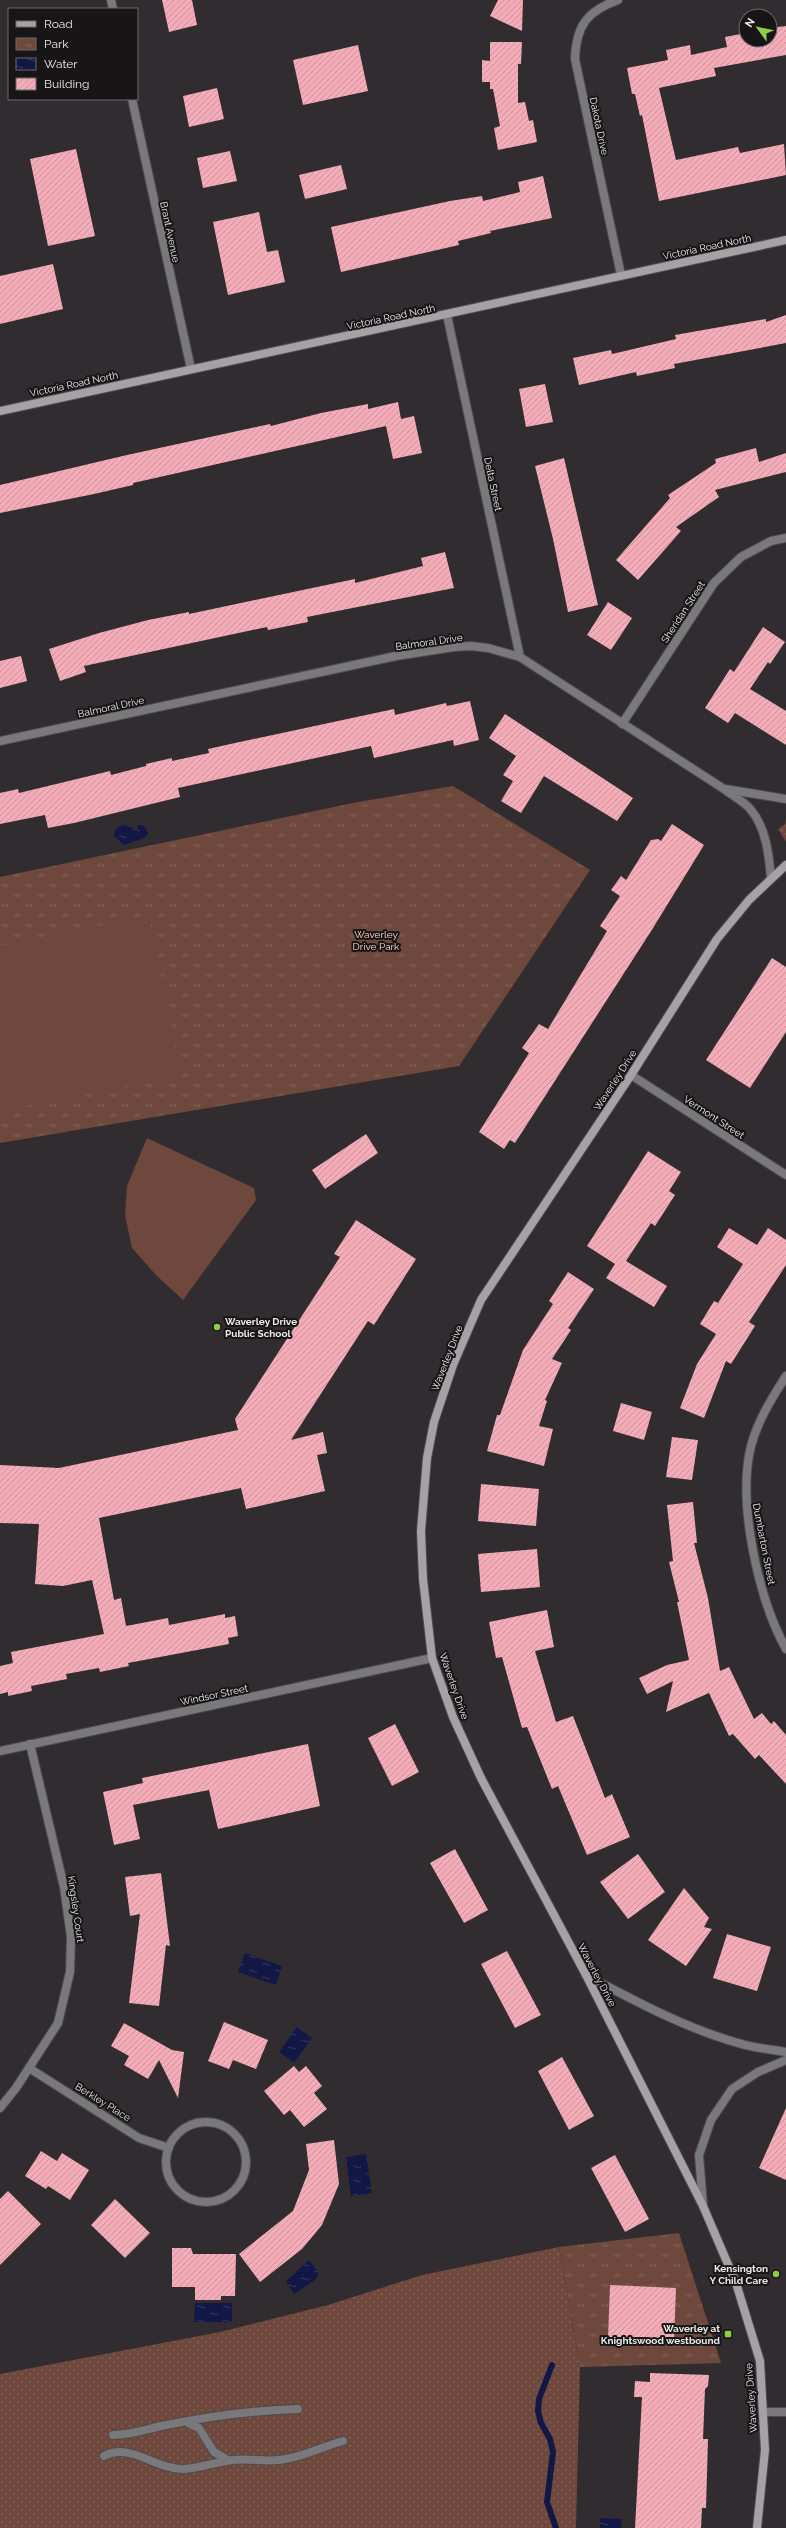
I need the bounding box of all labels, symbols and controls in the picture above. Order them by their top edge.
legend [8,8,138,100]
north arrow [738,8,778,48]
text: N [742,16,758,30]
text: Road [44,17,73,31]
text: Park [44,37,69,51]
text: Water [44,57,78,71]
text: Building [44,77,90,91]
street label: Dakota Drive [588,96,611,156]
street label: Brant Avenue [158,201,182,264]
street label: Victoria Road North [662,232,752,262]
street label: Victoria Road North [346,302,436,332]
street label: Victoria Road North [29,369,119,399]
street label: Delta Street [482,456,504,513]
street label: Sheridan Street [659,579,707,645]
street label: Balmoral Drive [395,632,463,652]
street label: Balmoral Drive [77,695,145,719]
park label: Waverley Drive Park [353,929,400,952]
street label: Waverley Drive [591,1048,639,1112]
street label: Vermont Street [682,1093,747,1141]
place label: Waverley Drive Public School [225,1316,297,1339]
marker: Waverley Drive Public School [212,1322,222,1332]
street label: Waverley Drive [429,1323,465,1393]
street label: Dumbarton Street [751,1502,777,1586]
street label: Waverley Drive [437,1651,471,1721]
street label: Windsor Street [179,1682,250,1708]
street label: Kingsley Court [66,1875,86,1944]
street label: Waverley Drive [576,1942,618,2008]
street label: Berkley Place [73,2081,133,2123]
place label: Kensington Y Child Care [710,2263,768,2286]
marker: Kensington Y Child Care [771,2269,781,2279]
place label: Waverley at Knightswood westbound [601,2323,721,2346]
marker: Waverley at Knightswood westbound [723,2329,733,2339]
street label: Waverley Drive [743,2363,759,2433]

